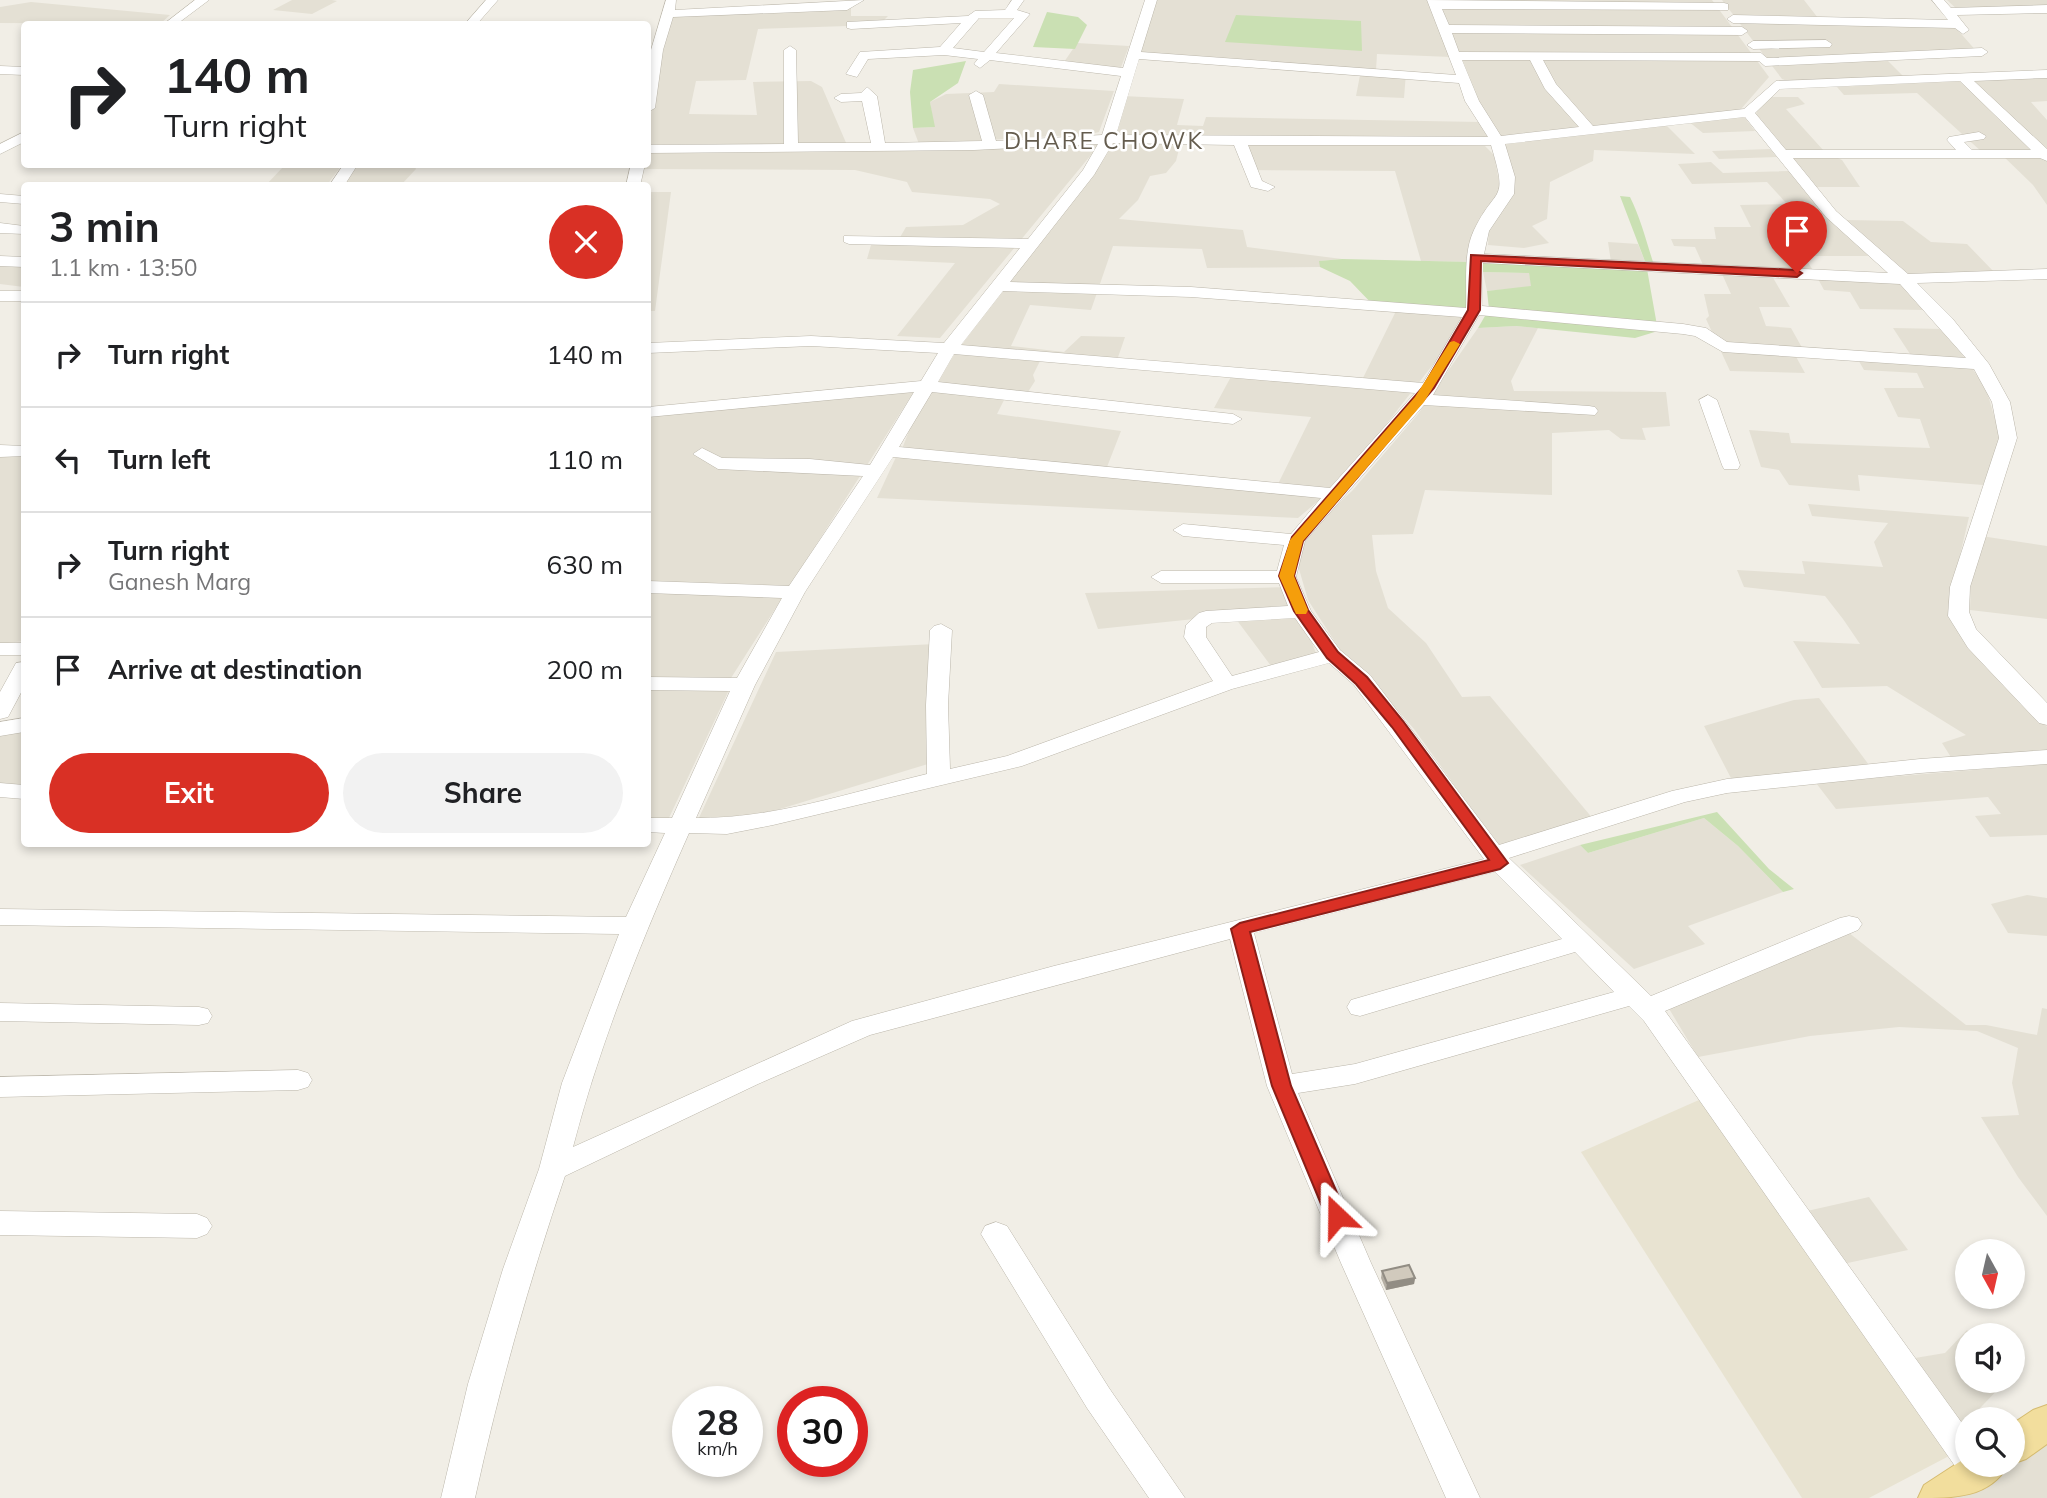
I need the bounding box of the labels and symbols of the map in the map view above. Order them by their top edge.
district label: DHARE CHOWK [1004,126,1204,155]
pin [1767,201,1827,273]
position arrow [1300,1179,1374,1253]
north arrow [1955,1239,2025,1309]
speed limit sign: 30 [777,1386,868,1477]

